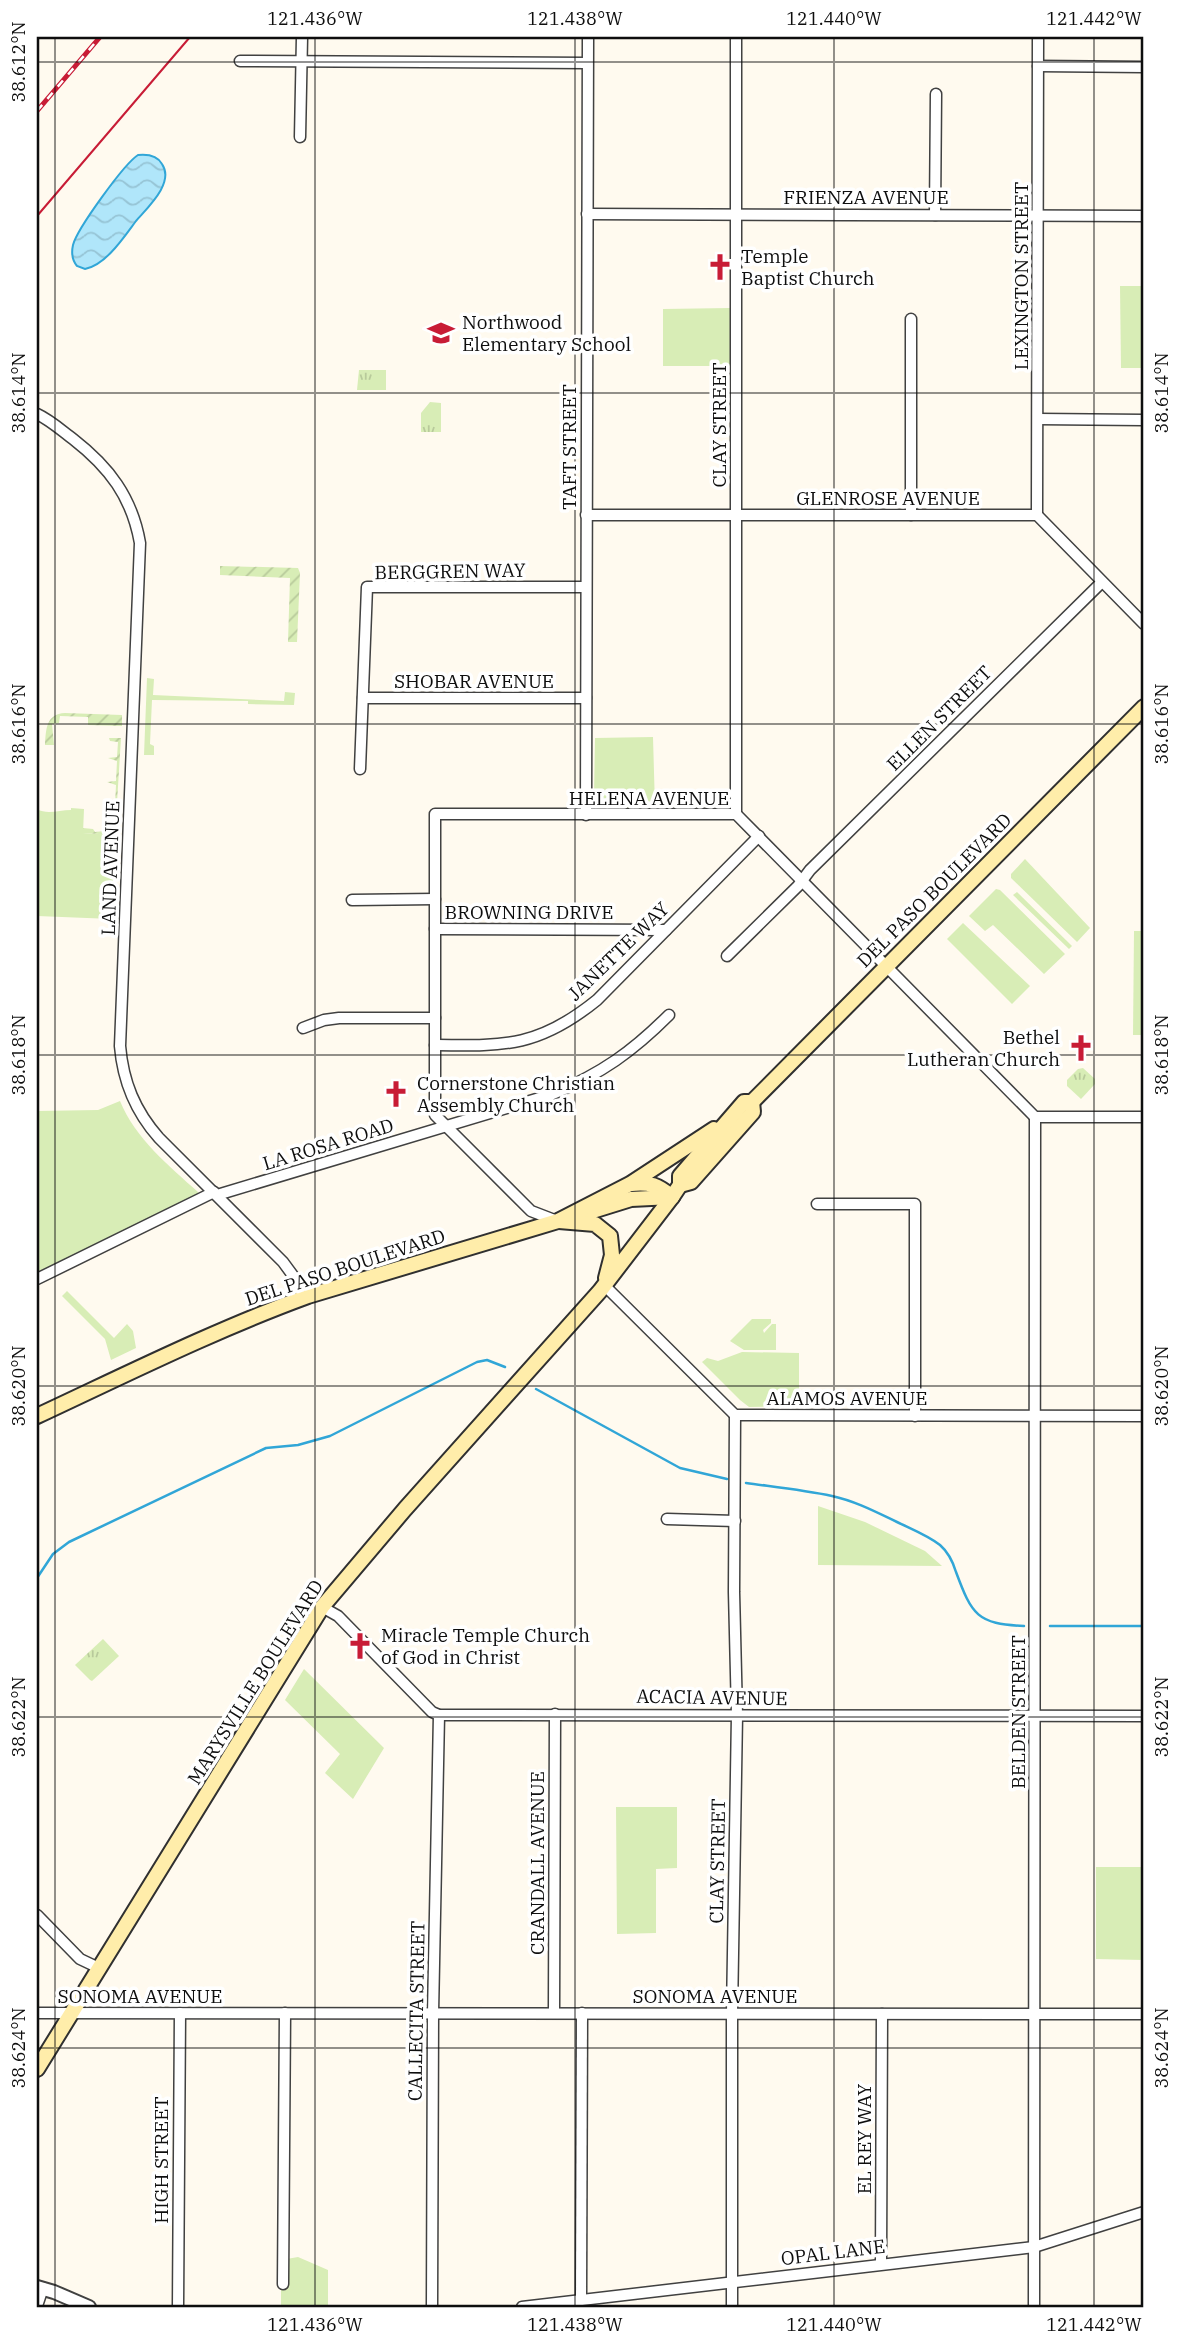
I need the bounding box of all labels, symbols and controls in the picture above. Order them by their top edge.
text: 121.436°W [267,7,363,30]
text: 121.438°W [527,7,623,30]
text: 121.440°W [786,7,882,30]
text: 121.442°W [1046,7,1142,30]
text: 38.612°N [7,21,30,103]
street label: LEXINGTON STREET [1009,182,1033,370]
street label: FRIENZA AVENUE [783,185,949,209]
place label: Temple Baptist Church [741,244,875,290]
church icon: Temple Baptist Church [705,252,735,282]
place label: Northwood Elementary School [462,310,632,356]
school or university icon: Northwood Elementary School [426,318,456,348]
text: 38.614°N [7,352,30,434]
text: 38.614°N [1150,352,1173,434]
street label: CLAY STREET [707,362,731,488]
street label: TAFT STREET [557,384,581,510]
street label: GLENROSE AVENUE [796,486,980,510]
street label: BERGGREN WAY [374,558,526,584]
street label: ELLEN STREET [881,660,997,776]
street label: SHOBAR AVENUE [394,669,554,693]
text: 38.616°N [7,683,30,765]
text: 38.616°N [1150,683,1173,765]
street label: HELENA AVENUE [569,786,729,810]
street label: LAND AVENUE [96,800,124,936]
street label: DEL PASO BOULEVARD [852,808,1016,972]
street label: JANETTE WAY [562,897,674,1005]
street label: BROWNING DRIVE [445,900,613,924]
text: 38.618°N [7,1014,30,1096]
text: 38.618°N [1150,1014,1173,1096]
place label: Bethel Lutheran Church [907,1025,1060,1071]
church icon: Bethel Lutheran Church [1066,1033,1096,1063]
place label: Cornerstone Christian Assembly Church [417,1071,615,1117]
church icon: Cornerstone Christian Assembly Church [381,1079,411,1109]
street label: LA ROSA ROAD [260,1113,396,1175]
street label: DEL PASO BOULEVARD [242,1223,448,1311]
text: 38.620°N [7,1345,30,1427]
text: 38.620°N [1150,1345,1173,1427]
street label: ALAMOS AVENUE [766,1386,928,1410]
street label: MARYSVILLE BOULEVARD [182,1575,328,1789]
place label: Miracle Temple Church of God in Christ [381,1623,590,1669]
church icon: Miracle Temple Church of God in Christ [345,1631,375,1661]
street label: BELDEN STREET [1006,1635,1030,1789]
text: 38.622°N [7,1676,30,1758]
text: 38.622°N [1150,1676,1173,1758]
street label: ACACIA AVENUE [636,1684,788,1710]
street label: CRANDALL AVENUE [525,1771,549,1955]
street label: CLAY STREET [704,1798,730,1924]
street label: CALLECITA STREET [402,1921,430,2101]
street label: SONOMA AVENUE [58,1984,222,2008]
street label: SONOMA AVENUE [633,1984,797,2008]
text: 38.624°N [7,2007,30,2089]
text: 38.624°N [1150,2007,1173,2089]
street label: EL REY WAY [852,2084,876,2194]
street label: HIGH STREET [149,2096,173,2224]
street label: OPAL LANE [780,2234,886,2270]
text: 121.436°W [267,2313,363,2336]
text: 121.438°W [527,2313,623,2336]
text: 121.440°W [786,2313,882,2336]
text: 121.442°W [1046,2313,1142,2336]

